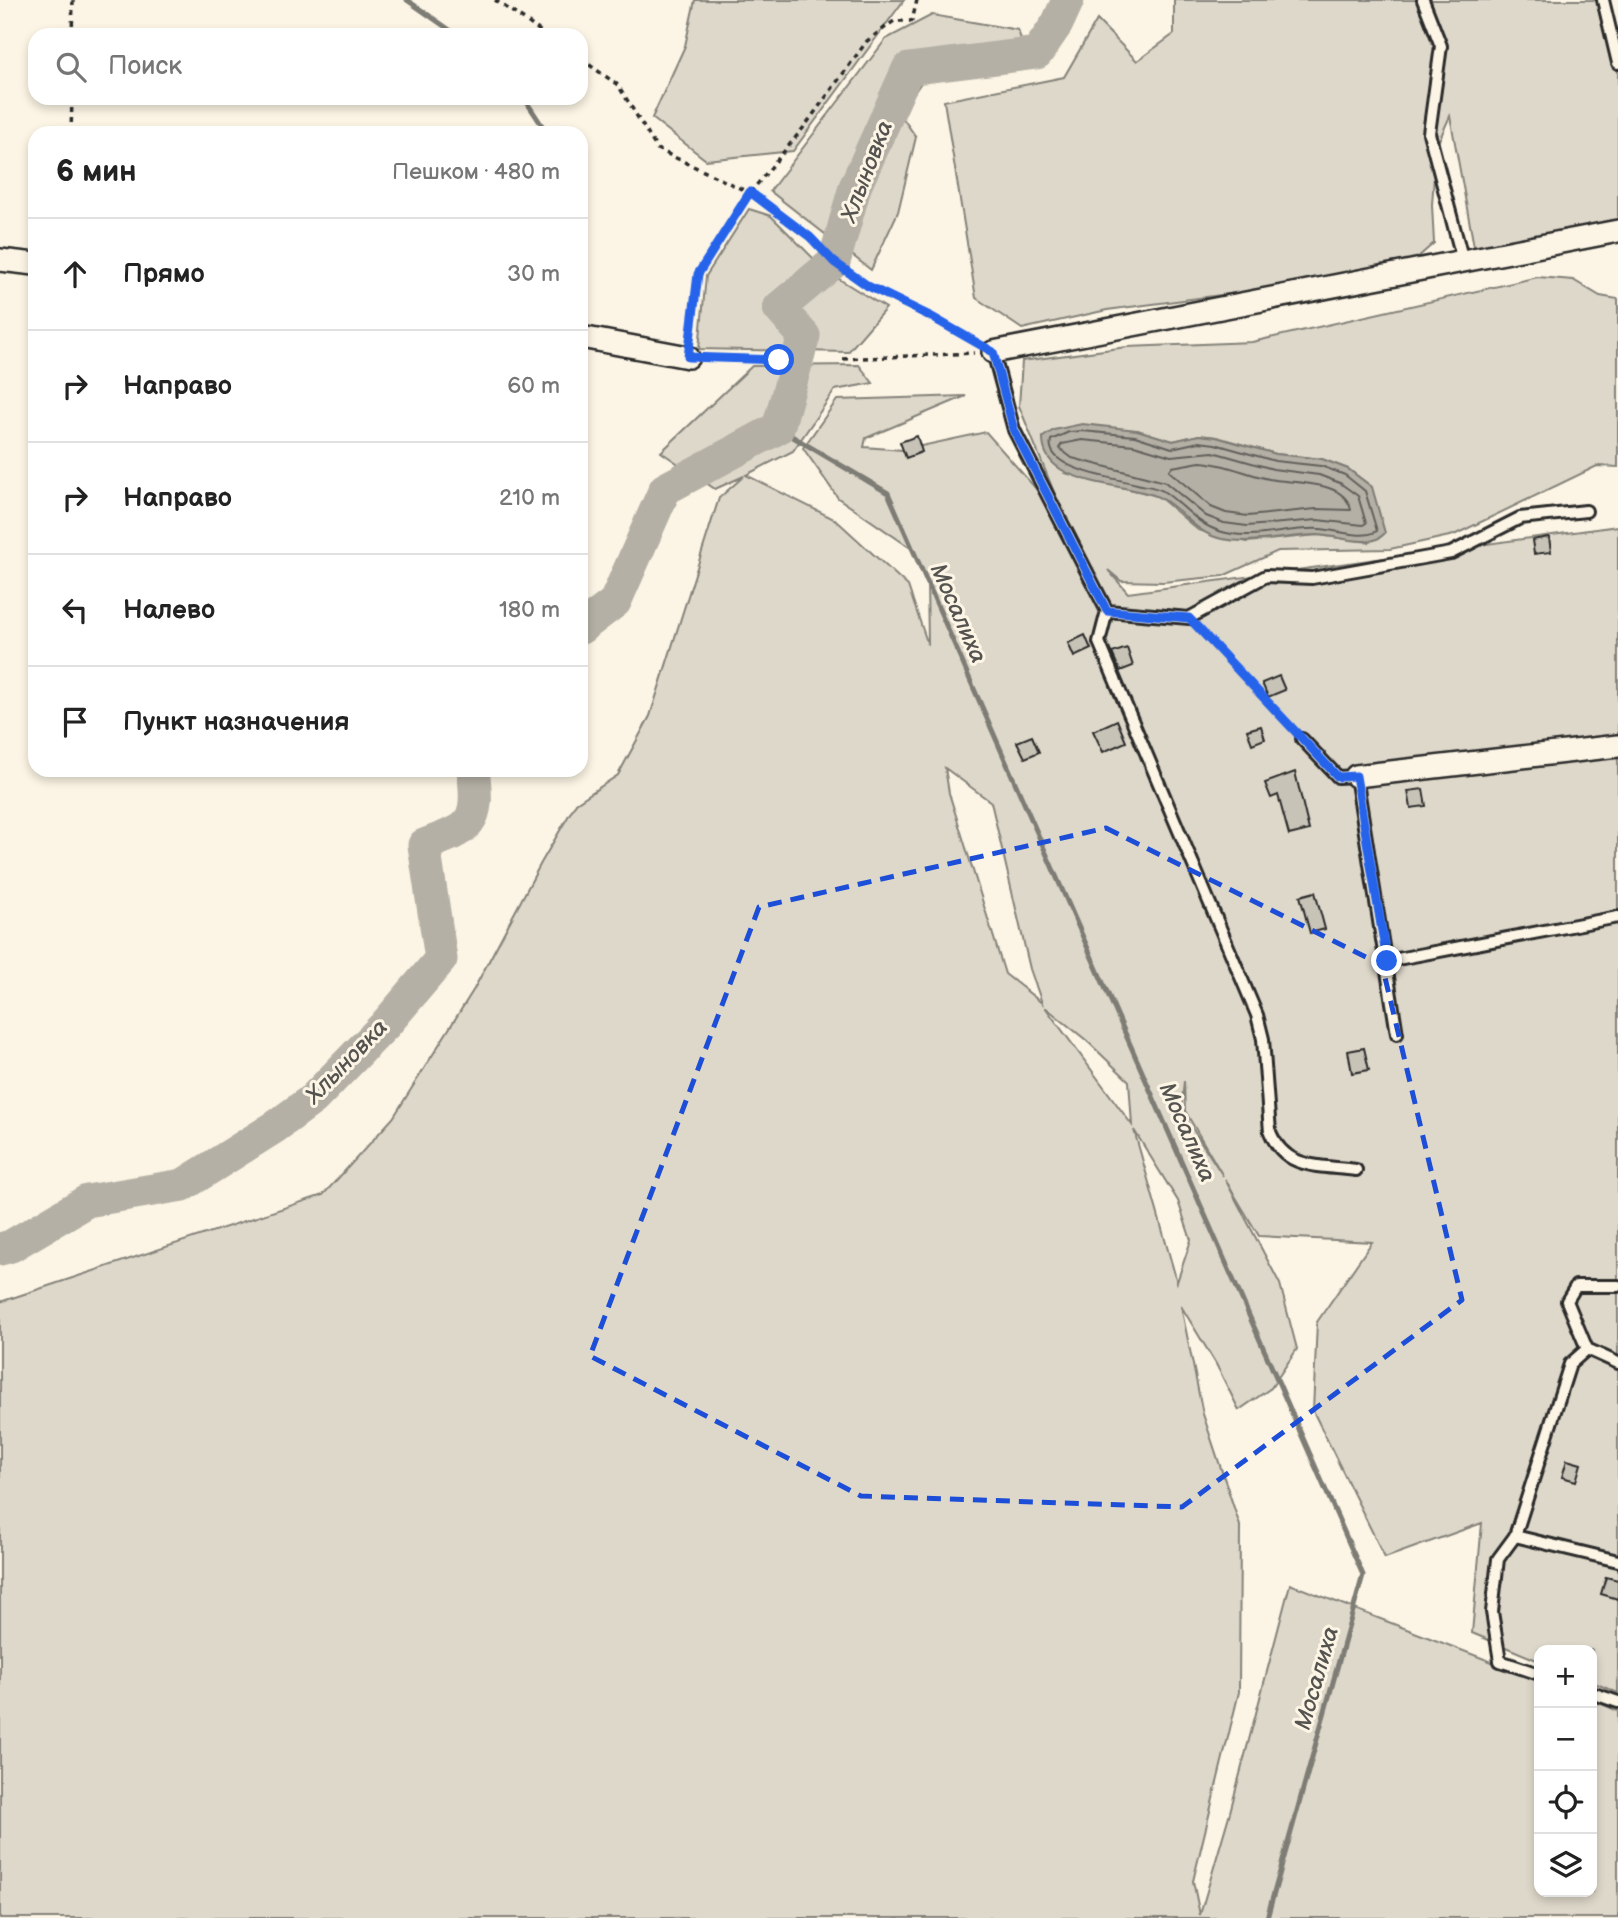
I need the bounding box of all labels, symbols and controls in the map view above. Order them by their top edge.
search box [28,28,588,105]
icon: search [52,48,90,86]
text: Поиск [108,51,182,82]
water label: Хлыновка [834,117,899,227]
text: 6 мин [56,154,137,190]
text: Пешком · 480 m [392,158,560,186]
icon: ahead [56,255,94,293]
text: Прямо [123,259,205,290]
text: 30 m [507,260,560,288]
route start [763,344,794,375]
icon: right [56,367,94,405]
text: Направо [123,371,232,402]
text: 60 m [507,372,560,400]
icon: right [56,479,94,517]
text: Направо [123,483,232,514]
text: 210 m [499,484,560,512]
water label: Мосалиха [924,559,992,668]
icon: left [56,591,94,629]
text: Налево [123,595,215,626]
text: 180 m [499,596,560,624]
icon: arrive [56,703,94,741]
text: Пункт назначения [123,707,349,738]
route end [1371,945,1402,976]
water label: Хлыновка [299,1014,394,1110]
water label: Мосалиха [1153,1078,1221,1187]
water label: Мосалиха [1289,1623,1345,1733]
map controls [1534,1645,1597,1897]
button: + [1534,1645,1597,1708]
button: − [1534,1708,1597,1771]
button: locate [1534,1771,1597,1834]
button: layers [1534,1834,1597,1897]

